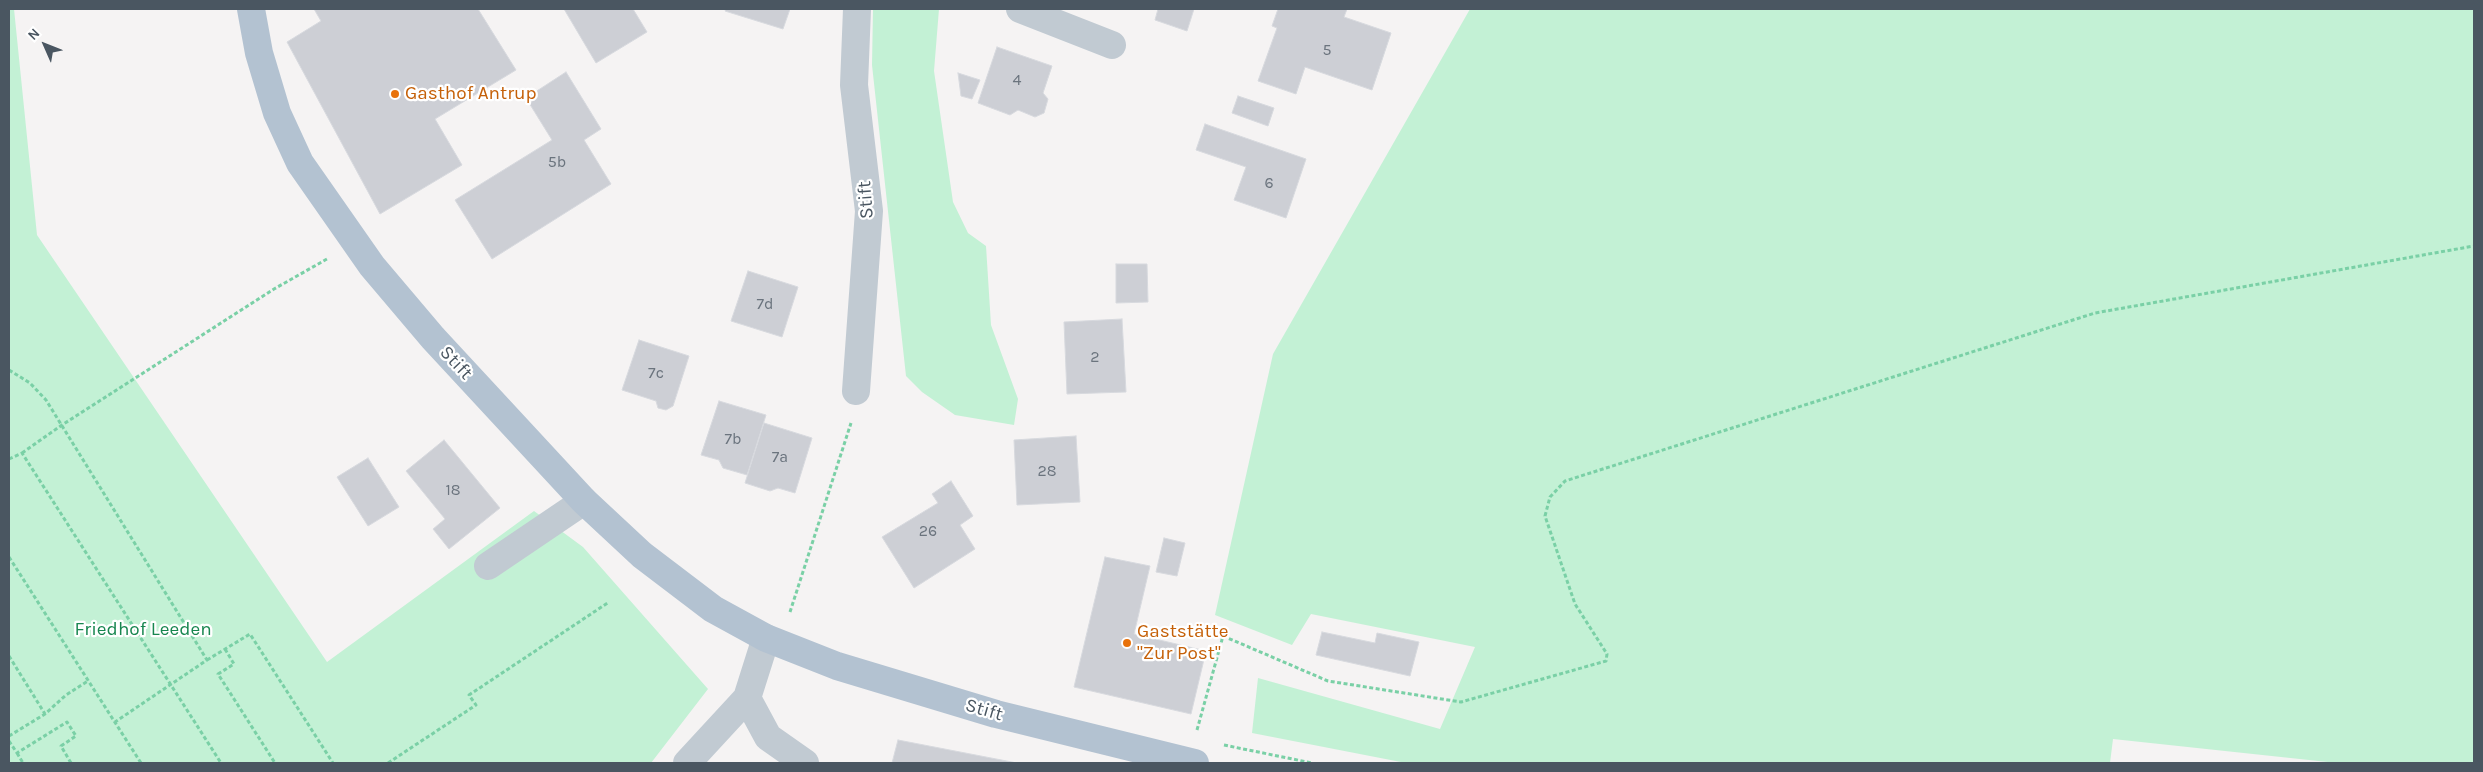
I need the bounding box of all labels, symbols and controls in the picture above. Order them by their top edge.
north arrow [20,20,70,70]
text: N [24,25,43,44]
house number: 5 [1322,40,1332,60]
house number: 4 [1013,70,1021,90]
place label: Gasthof Antrup [405,83,537,105]
marker: Gasthof Antrup [389,88,401,100]
house number: 5b [548,152,566,172]
house number: 6 [1264,173,1274,193]
street label: Stift [853,180,879,220]
house number: 7d [757,294,773,314]
street label: Stift [435,341,477,385]
house number: 2 [1090,347,1100,367]
house number: 7c [648,363,664,383]
house number: 7b [725,429,741,449]
house number: 7a [772,447,788,467]
house number: 28 [1037,461,1057,481]
house number: 18 [445,480,461,500]
house number: 26 [919,521,937,541]
park label: Friedhof Leeden [74,619,212,641]
place label: Gaststätte "Zur Post" [1137,621,1228,665]
marker: Gaststätte "Zur Post" [1121,637,1133,649]
street label: Stift [963,694,1005,726]

